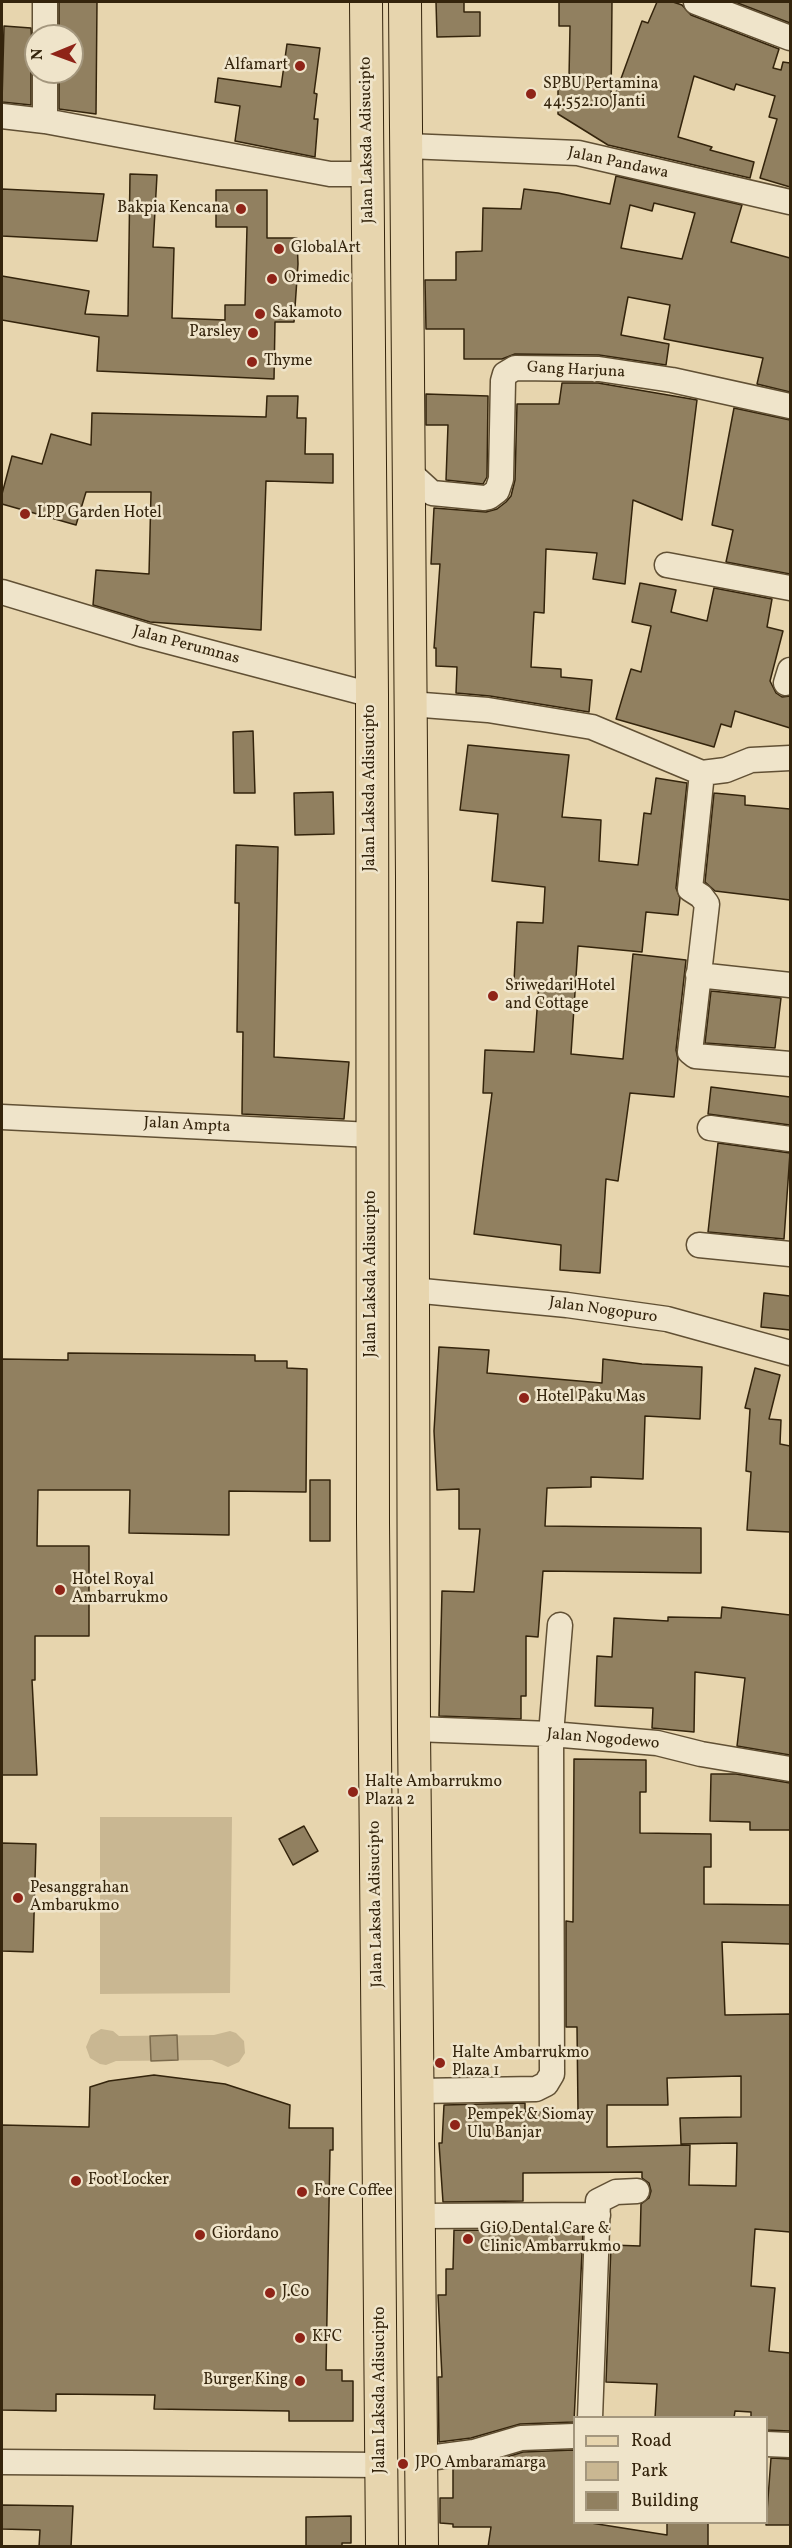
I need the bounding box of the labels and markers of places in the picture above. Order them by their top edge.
place label: Alfamart [224,56,288,76]
marker: Alfamart [293,59,307,73]
place label: SPBU Pertamina 44.552.10 Janti [543,75,658,113]
marker: SPBU Pertamina 44.552.10 Janti [524,87,538,101]
place label: Bakpia Kencana [117,199,229,219]
marker: Bakpia Kencana [234,202,248,216]
place label: GlobalArt [291,239,361,259]
marker: GlobalArt [272,242,286,256]
place label: Orimedic [284,269,350,289]
marker: Orimedic [265,272,279,286]
place label: Sakamoto [272,304,342,324]
marker: Sakamoto [253,307,267,321]
place label: Parsley [189,323,241,343]
marker: Parsley [246,326,260,340]
place label: Thyme [264,352,312,372]
marker: Thyme [245,355,259,369]
place label: LPP Garden Hotel [37,504,162,524]
marker: LPP Garden Hotel [18,507,32,521]
place label: Sriwedari Hotel and Cottage [505,977,615,1015]
marker: Sriwedari Hotel and Cottage [486,989,500,1003]
place label: Hotel Paku Mas [536,1388,646,1408]
marker: Hotel Paku Mas [517,1391,531,1405]
place label: Hotel Royal Ambarrukmo [72,1571,168,1609]
marker: Hotel Royal Ambarrukmo [53,1583,67,1597]
place label: Halte Ambarrukmo Plaza 2 [365,1773,502,1811]
marker: Halte Ambarrukmo Plaza 2 [346,1785,360,1799]
place label: Pesanggrahan Ambarukmo [30,1879,129,1917]
marker: Pesanggrahan Ambarukmo [11,1891,25,1905]
place label: Halte Ambarrukmo Plaza 1 [452,2044,589,2082]
marker: Halte Ambarrukmo Plaza 1 [433,2056,447,2070]
place label: Pempek & Siomay Ulu Banjar [467,2106,594,2144]
marker: Pempek & Siomay Ulu Banjar [448,2118,462,2132]
place label: Foot Locker [88,2171,169,2191]
marker: Foot Locker [69,2174,83,2188]
place label: Fore Coffee [314,2182,393,2202]
marker: Fore Coffee [295,2185,309,2199]
place label: GiO Dental Care & Clinic Ambarrukmo [480,2220,621,2258]
place label: Giordano [212,2225,279,2245]
marker: Giordano [193,2228,207,2242]
marker: GiO Dental Care & Clinic Ambarrukmo [461,2232,475,2246]
place label: J.Co [282,2283,309,2303]
marker: J.Co [263,2286,277,2300]
place label: KFC [312,2328,342,2348]
marker: KFC [293,2331,307,2345]
place label: Burger King [203,2371,288,2391]
marker: Burger King [293,2374,307,2388]
place label: JPO Ambaramarga [415,2454,546,2474]
marker: JPO Ambaramarga [396,2457,410,2471]

